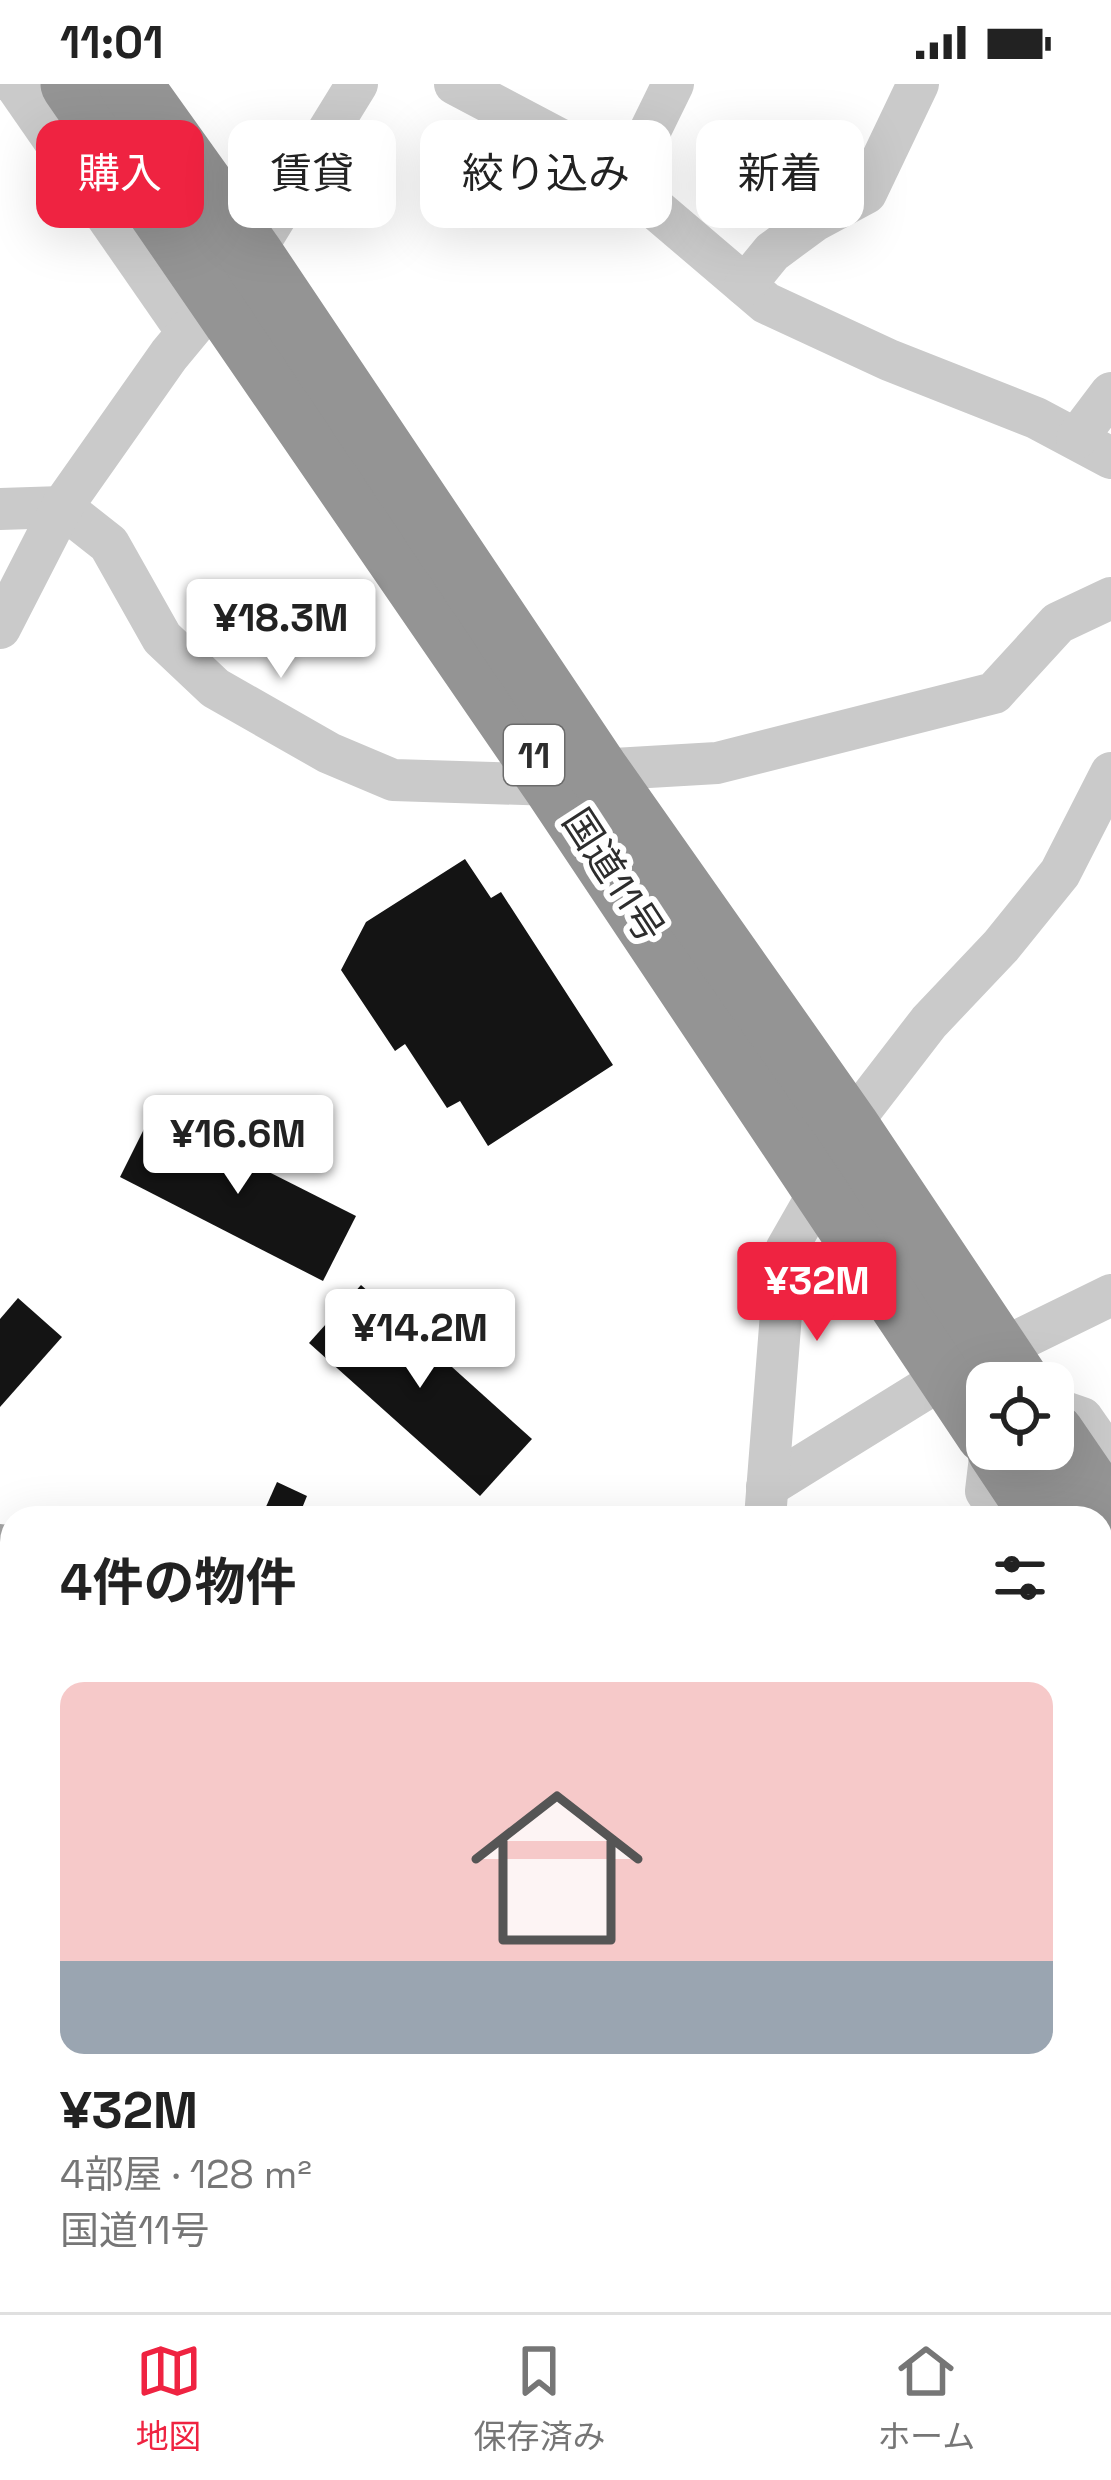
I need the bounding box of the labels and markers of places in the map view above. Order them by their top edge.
pin: ¥18.3M [183,579,379,681]
pin: ¥16.6M [140,1095,336,1197]
pin: ¥32M [746,1242,888,1344]
pin: ¥14.2M [322,1289,518,1391]

